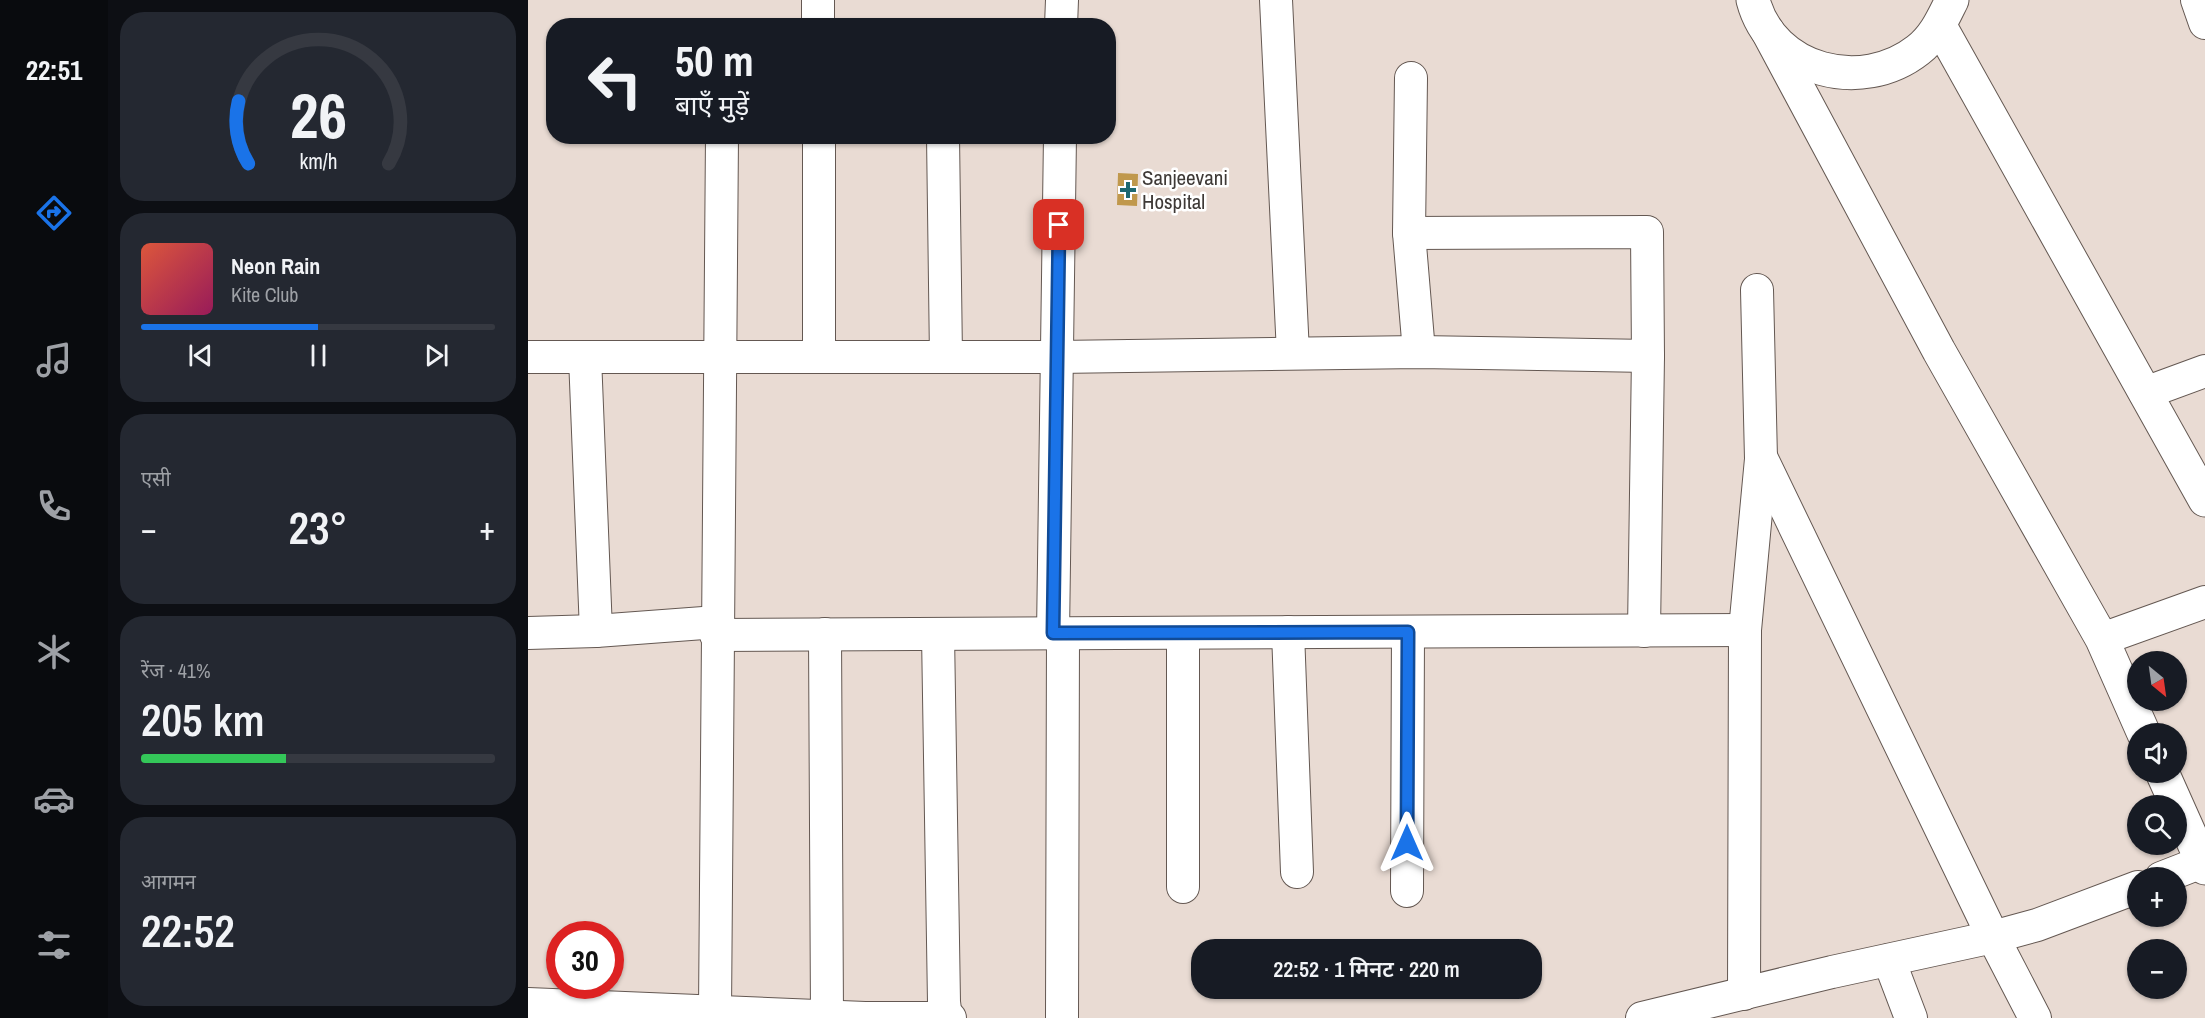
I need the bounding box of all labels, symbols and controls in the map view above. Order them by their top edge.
text: 50 m [675,33,754,89]
icon: left [576,42,654,120]
text: 22:51 [26,52,82,88]
text: 26 [290,73,346,157]
text: बाएँ मुड़ें [675,87,749,123]
text: km/h [299,147,337,176]
place label: Sanjeevani Hospital [1142,163,1228,216]
marker: Sanjeevani Hospital [1119,181,1137,199]
icon: directions [33,192,75,234]
pin [1033,199,1084,250]
icon: arrive [1042,208,1075,241]
text: Neon Rain [231,251,320,281]
text: Kite Club [231,281,298,308]
icon: music [33,339,75,381]
icon: previous [184,339,217,372]
icon: pause [302,339,335,372]
icon: next [420,339,453,372]
text: एसी [141,465,171,492]
icon: phone [33,485,75,527]
text: 23° [288,497,348,558]
text: − [141,506,157,550]
text: + [479,506,495,550]
icon: climate [33,631,75,673]
north arrow [2127,651,2187,711]
map controls [2127,651,2187,999]
text: रेंज · 41% [141,657,211,684]
text: 205 km [141,689,265,750]
button: sound [2127,723,2187,783]
icon: car [33,778,75,820]
button: search [2127,795,2187,855]
position arrow [1375,811,1439,875]
button: + [2127,867,2187,927]
text: आगमन [141,868,196,895]
text: 22:52 [141,900,235,961]
speed limit sign: 30 [546,921,624,999]
icon: filters [33,924,75,966]
button: − [2127,939,2187,999]
text: 22:52 · 1 मिनट · 220 m [1273,954,1460,984]

